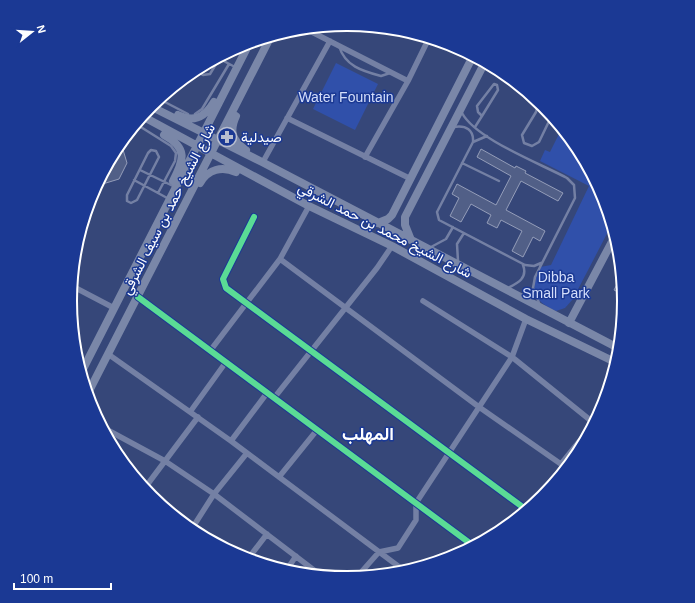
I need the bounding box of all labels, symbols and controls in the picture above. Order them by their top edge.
north arrow [12,12,52,52]
text: N [35,24,48,35]
park label: Water Fountain [298,89,394,105]
street label: شارع الشيخ حمد بن سيف الشرقي [118,121,222,299]
pharmacy icon: صيدلية [216,126,238,148]
place label: صيدلية [241,129,282,145]
street label: شارع الشيخ محمد بن حمد الشرقي [294,179,475,284]
park label: Dibba Small Park [522,269,591,301]
district label: المهلب [342,424,394,445]
scale bar [14,565,111,591]
text: 100 m [20,572,53,586]

